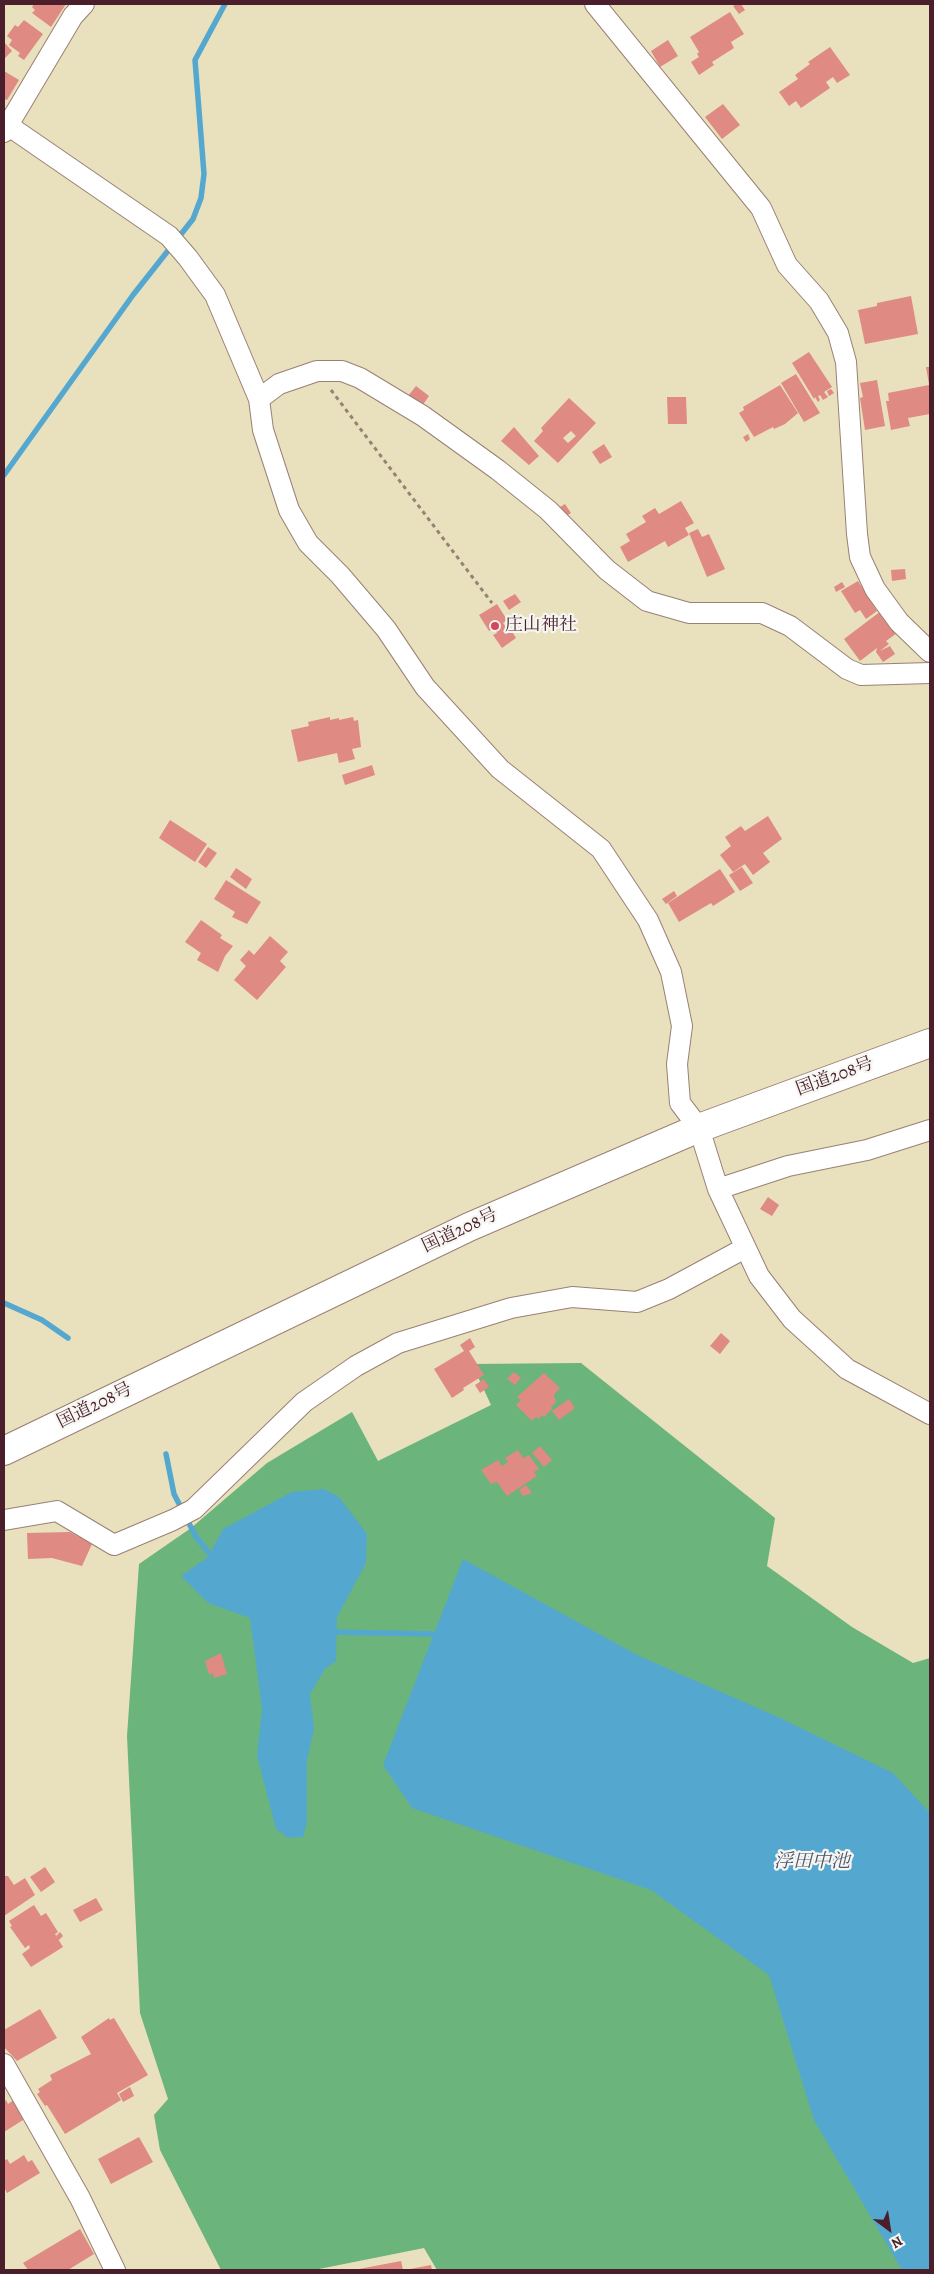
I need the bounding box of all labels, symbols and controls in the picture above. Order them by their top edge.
place label: 庄山神社 [505,615,577,637]
marker: 庄山神社 [489,620,501,632]
street label: 国道208号 [793,1053,877,1101]
street label: 国道208号 [419,1204,501,1258]
street label: 国道208号 [54,1379,136,1433]
water label: 浮田中池 [774,1851,850,1873]
north arrow [864,2204,914,2254]
text: N [888,2232,906,2253]

